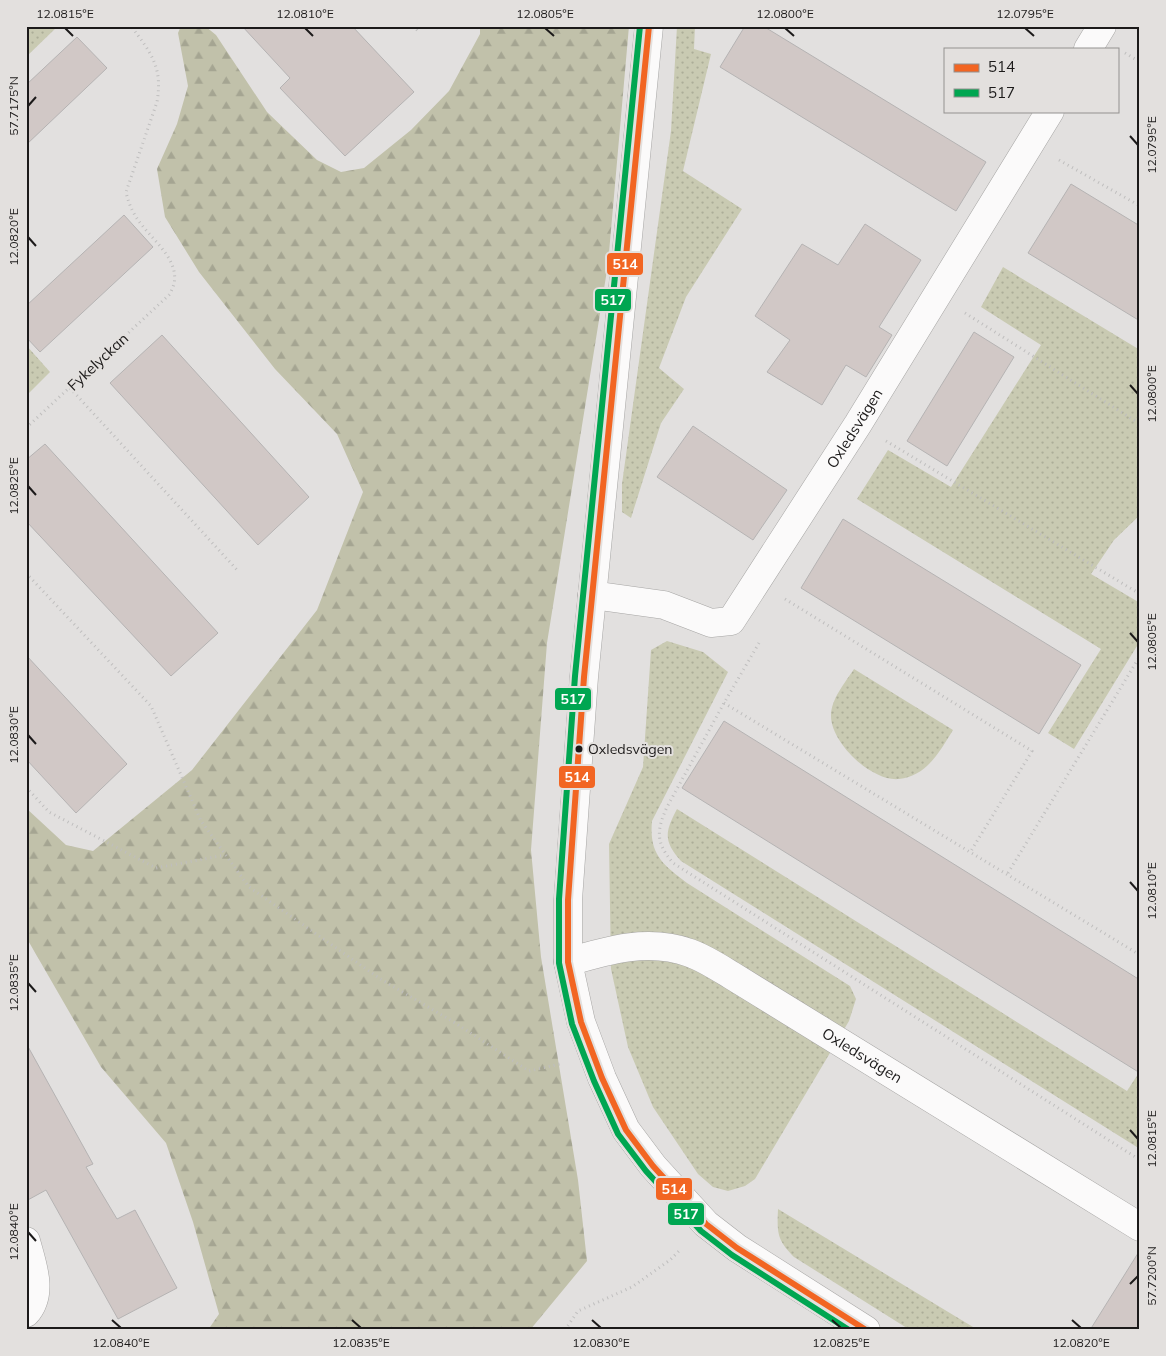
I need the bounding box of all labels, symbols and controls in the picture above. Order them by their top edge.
text: 12.0815°E [36,6,94,21]
text: 12.0810°E [276,6,334,21]
text: 12.0805°E [516,6,574,21]
text: 12.0800°E [756,6,814,21]
text: 12.0795°E [996,6,1054,21]
legend [944,48,1118,112]
text: 514 [988,57,1015,76]
text: 57.7175°N [6,76,21,136]
text: 517 [988,83,1015,102]
text: 12.0795°E [1144,116,1159,174]
text: 12.0820°E [6,208,21,266]
line badge: 514 [606,252,644,276]
text: 514 [612,255,638,273]
line badge: 517 [594,288,632,312]
text: 517 [600,291,626,309]
street label: Fykelyckan [63,329,132,395]
text: 12.0800°E [1144,365,1159,423]
street label: Oxledsvägen [822,385,887,472]
text: 12.0825°E [6,457,21,515]
text: 12.0805°E [1144,613,1159,671]
line badge: 517 [554,687,592,711]
text: 517 [560,690,586,708]
text: 12.0830°E [6,706,21,764]
place label: Oxledsvägen [588,740,673,758]
marker: Oxledsvägen [574,744,584,754]
line badge: 514 [558,765,596,789]
text: 514 [564,768,590,786]
text: 12.0810°E [1144,862,1159,920]
text: 12.0835°E [6,954,21,1012]
street label: Oxledsvägen [819,1023,906,1087]
text: 12.0815°E [1144,1110,1159,1168]
line badge: 514 [655,1177,693,1201]
text: 514 [661,1180,687,1198]
line badge: 517 [667,1202,705,1226]
text: 12.0840°E [6,1203,21,1261]
text: 517 [673,1205,699,1223]
text: 57.7200°N [1144,1246,1159,1306]
text: 12.0840°E [92,1335,150,1350]
text: 12.0835°E [332,1335,390,1350]
text: 12.0830°E [572,1335,630,1350]
text: 12.0825°E [812,1335,870,1350]
text: 12.0820°E [1052,1335,1110,1350]

